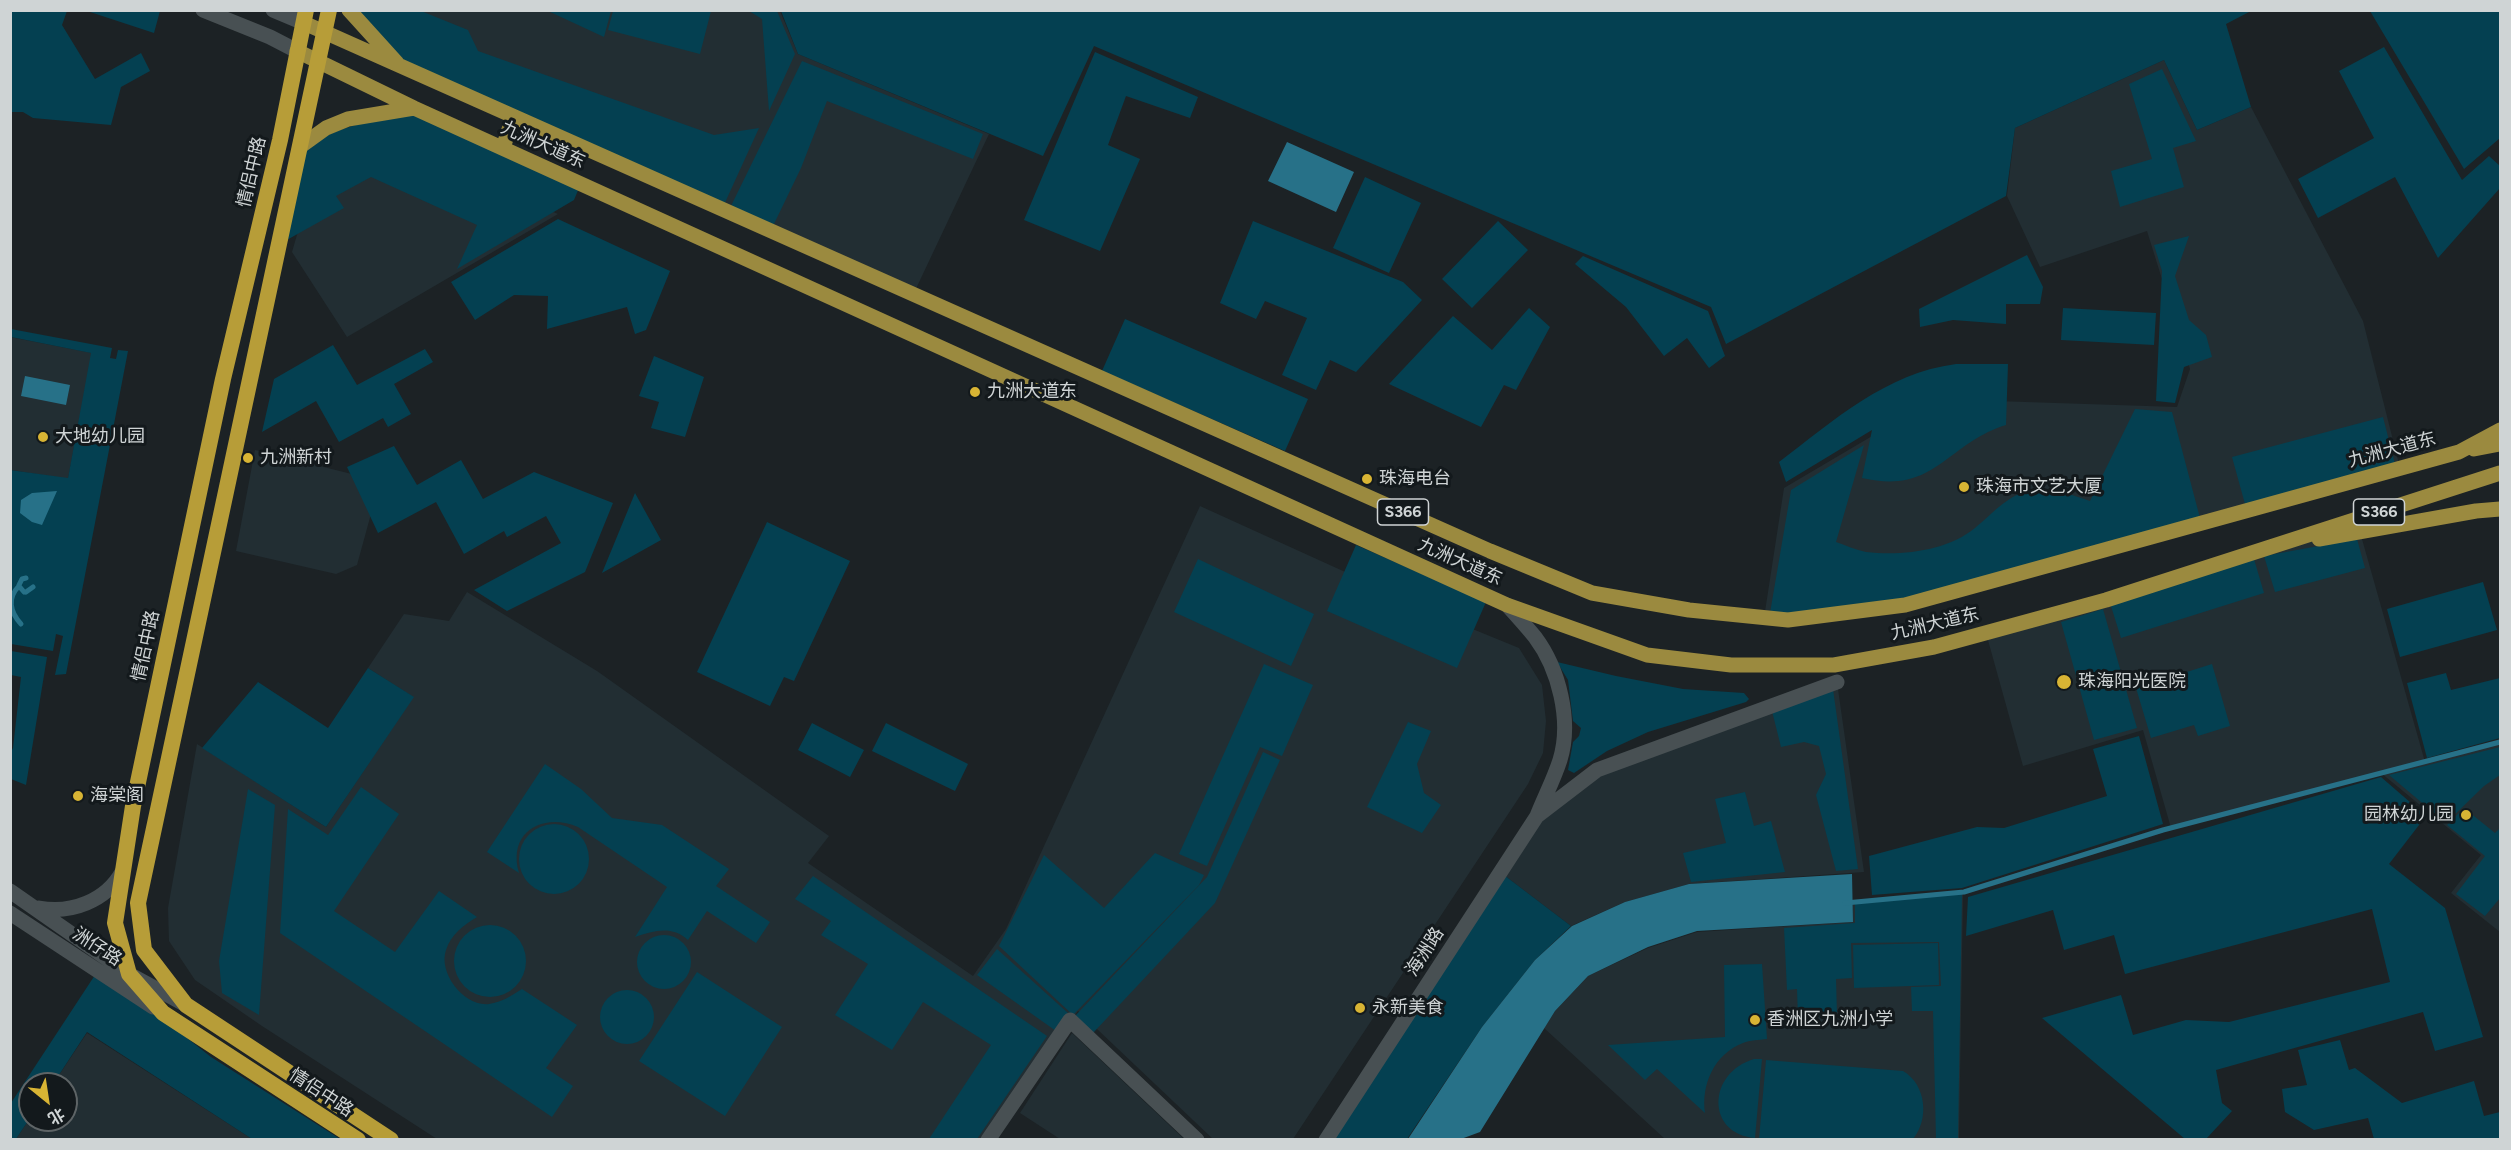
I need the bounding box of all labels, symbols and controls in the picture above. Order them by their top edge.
street label: 九洲大道东 [497,117,589,173]
street label: 情侣中路 [233,134,271,210]
place label: 九洲大道东 [987,381,1077,403]
marker: 九洲大道东 [968,385,982,399]
place label: 大地幼儿园 [55,426,145,448]
street label: 九洲大道东 [2346,428,2438,472]
marker: 大地幼儿园 [36,430,50,444]
place label: 九洲新村 [260,447,332,469]
marker: 九洲新村 [241,451,255,465]
place label: 珠海电台 [1379,468,1451,490]
marker: 珠海电台 [1360,472,1374,486]
place label: 珠海市文艺大厦 [1976,476,2102,498]
marker: 珠海市文艺大厦 [1957,480,1971,494]
road number: S366 [1378,499,1428,525]
road number: S366 [2354,499,2404,525]
street label: 九洲大道东 [1414,534,1506,590]
street label: 九洲大道东 [1889,603,1981,645]
street label: 情侣中路 [128,609,164,683]
place label: 珠海阳光医院 [2078,671,2186,693]
marker: 珠海阳光医院 [2055,673,2073,691]
place label: 海棠阁 [90,785,144,807]
marker: 海棠阁 [71,789,85,803]
place label: 园林幼儿园 [2364,804,2454,826]
marker: 园林幼儿园 [2459,808,2473,822]
street label: 洲仔路 [68,923,126,971]
street label: 海洲路 [1401,923,1449,981]
place label: 永新美食 [1372,997,1444,1019]
marker: 永新美食 [1353,1001,1367,1015]
place label: 香洲区九洲小学 [1767,1009,1893,1031]
marker: 香洲区九洲小学 [1748,1013,1762,1027]
street label: 情侣中路 [285,1064,357,1122]
north arrow [18,1072,78,1132]
text: 北 [45,1104,68,1129]

